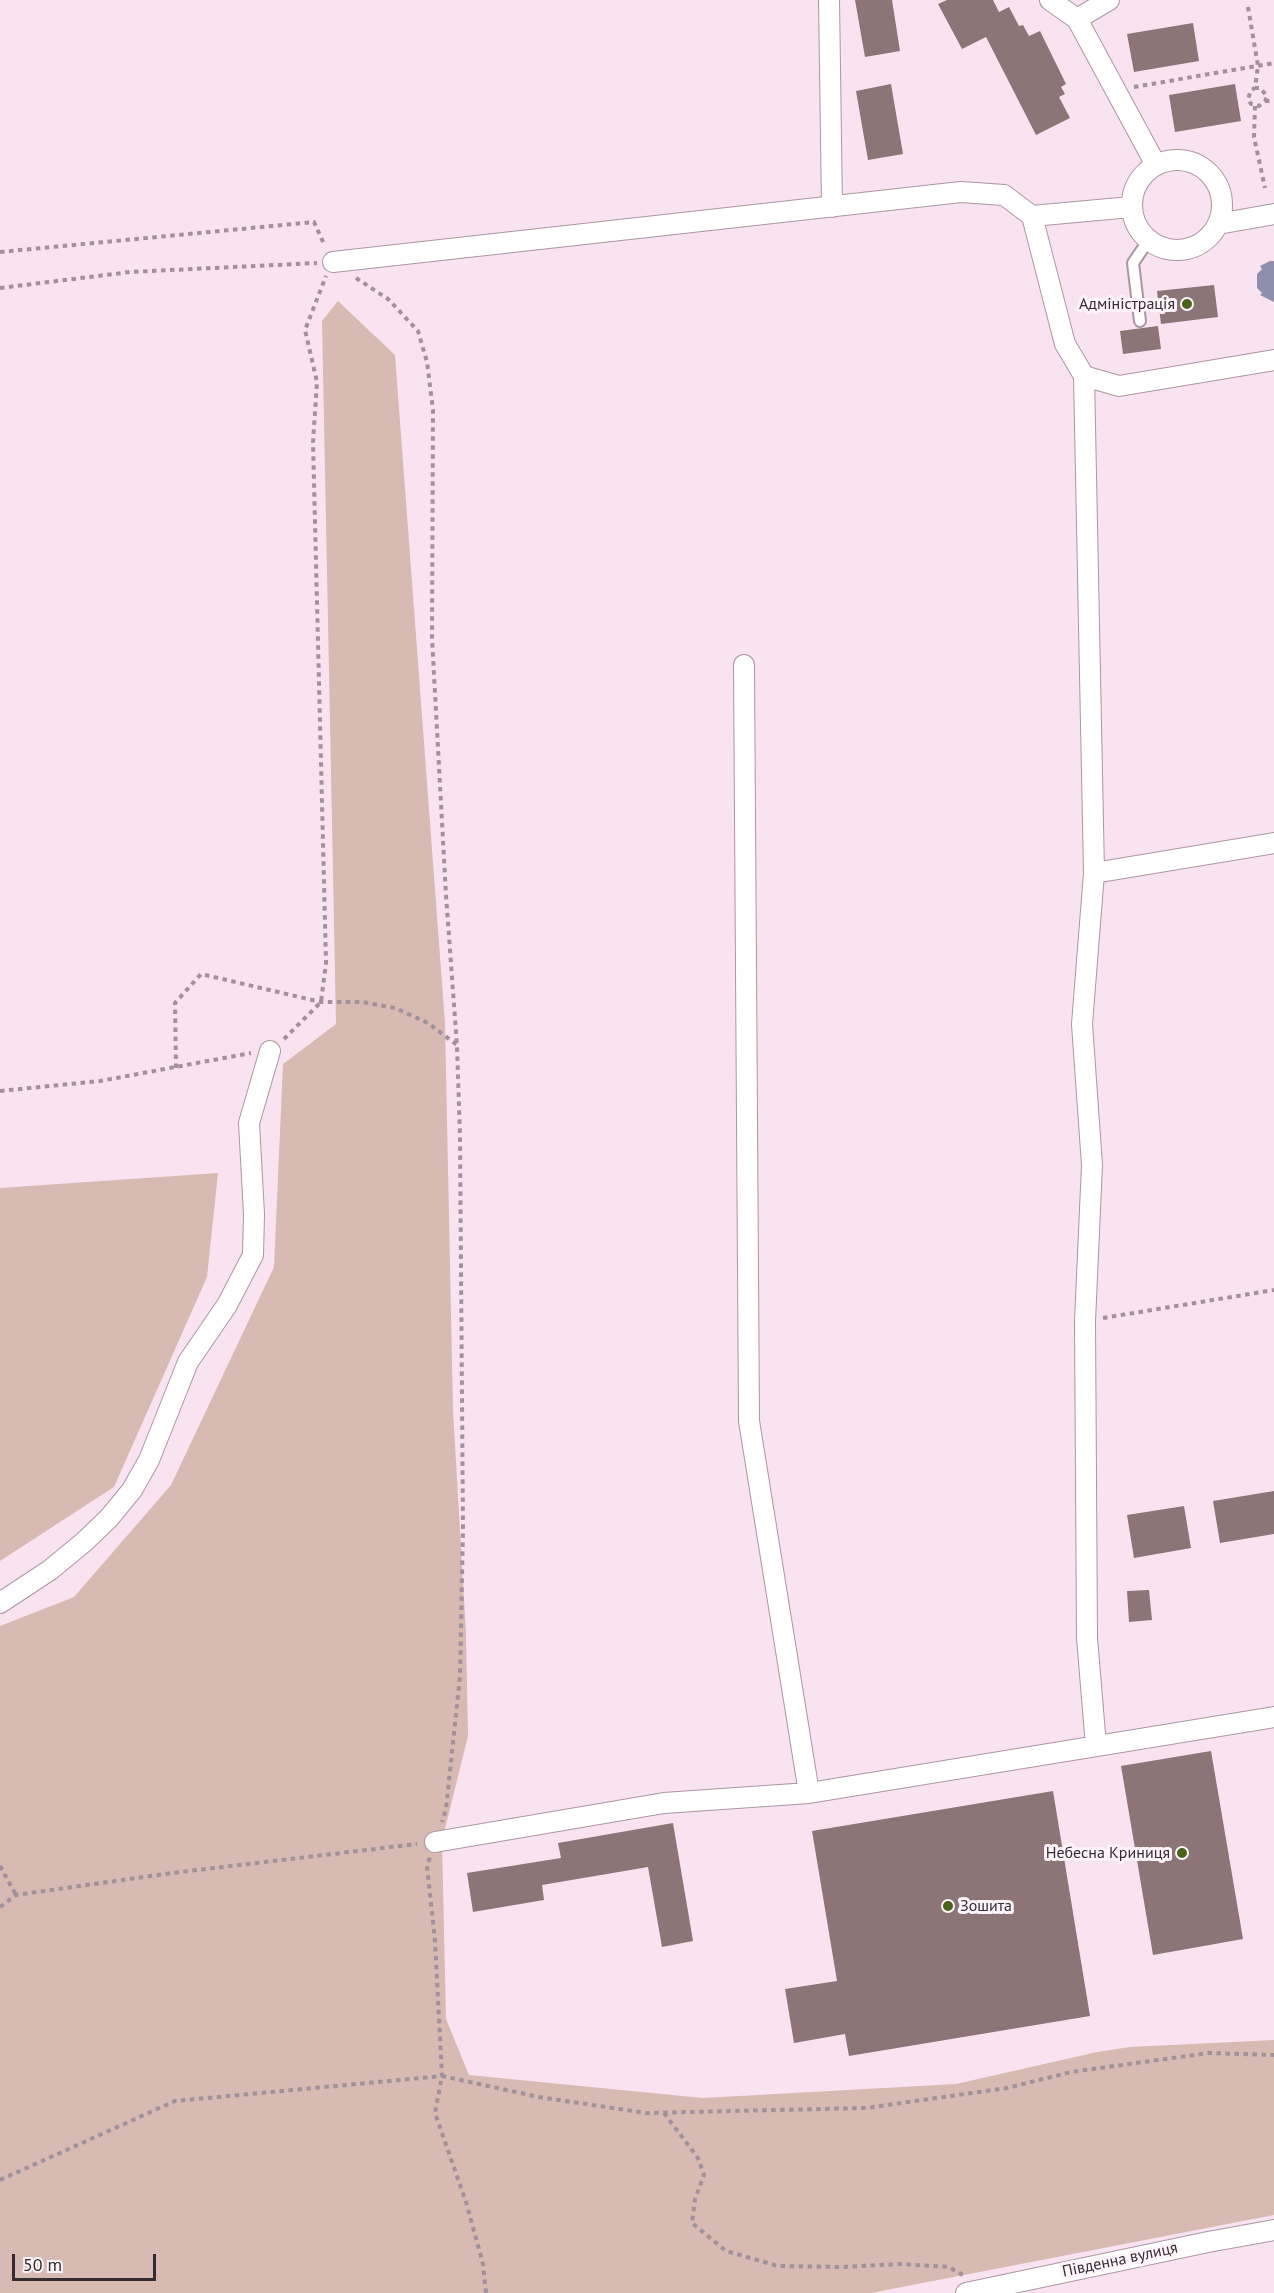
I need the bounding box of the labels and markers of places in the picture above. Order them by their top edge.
place label: Адміністрація [1079,294,1175,314]
marker: Адміністрація [1180,297,1194,311]
place label: Небесна Криниця [1046,1843,1170,1863]
marker: Небесна Криниця [1175,1846,1189,1860]
place label: Зошита [960,1896,1012,1916]
marker: Зошита [941,1899,955,1913]

